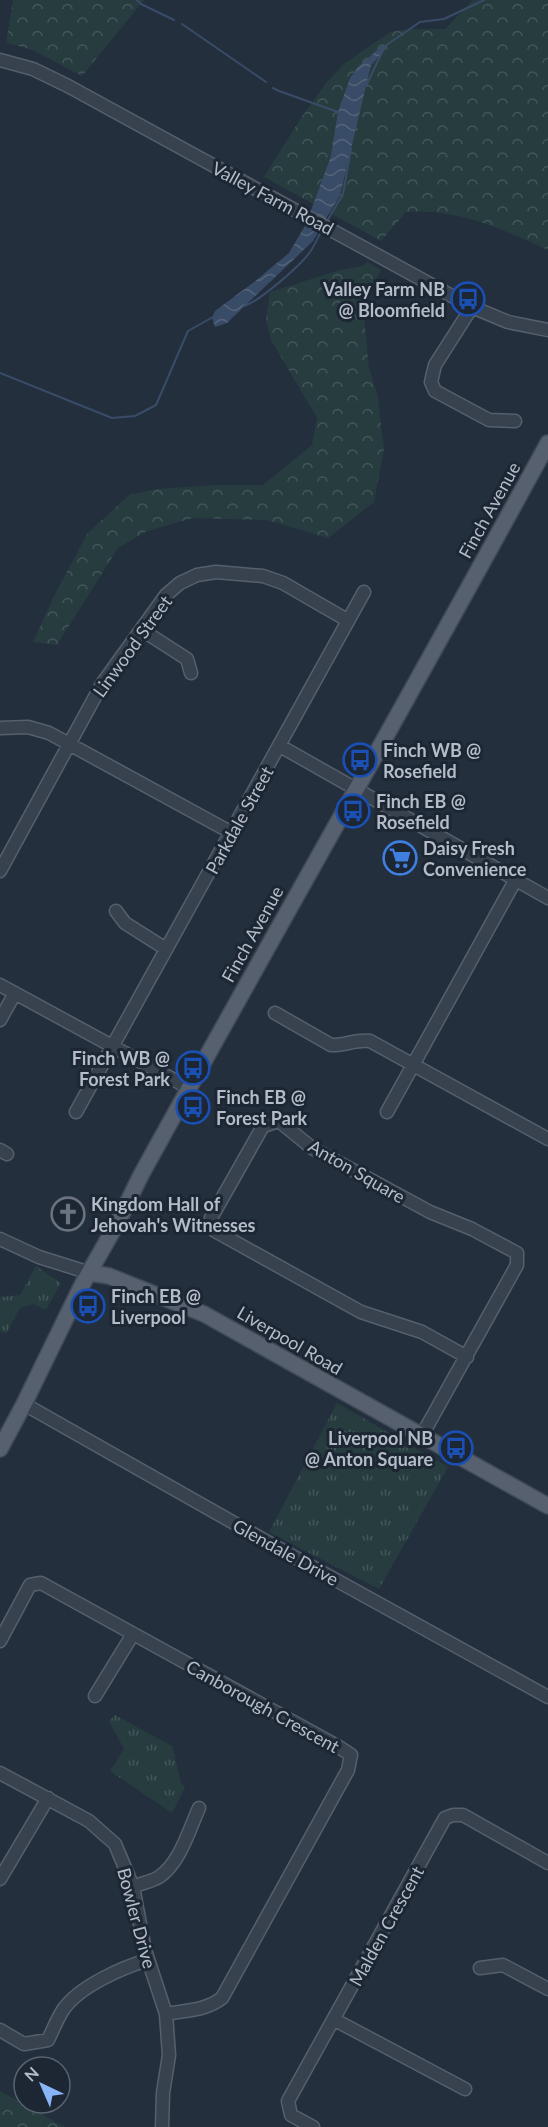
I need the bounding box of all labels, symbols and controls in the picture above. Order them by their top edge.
street label: Valley Farm Road [208,157,338,239]
place label: Valley Farm NB @ Bloomfield [322,278,445,321]
bus stop icon: Valley Farm NB @ Bloomfield [450,281,486,317]
street label: Finch Avenue [454,458,524,562]
street label: Linwood Street [88,591,177,701]
place label: Finch WB @ Rosefield [383,739,481,782]
bus stop icon: Finch WB @ Rosefield [342,742,378,778]
street label: Parkdale Street [200,762,278,878]
place label: Finch EB @ Rosefield [376,790,466,833]
bus stop icon: Finch EB @ Rosefield [335,793,371,829]
place label: Daisy Fresh Convenience [423,837,527,880]
supermarket icon: Daisy Fresh Convenience [382,840,418,876]
street label: Finch Avenue [217,882,287,986]
place label: Finch WB @ Forest Park [72,1047,170,1090]
bus stop icon: Finch WB @ Forest Park [175,1050,211,1086]
place label: Finch EB @ Forest Park [216,1086,307,1129]
bus stop icon: Finch EB @ Forest Park [175,1089,211,1125]
street label: Anton Square [305,1135,409,1207]
place label: Kingdom Hall of Jehovah's Witnesses [91,1193,256,1236]
church icon: Kingdom Hall of Jehovah's Witnesses [50,1196,86,1232]
place label: Finch EB @ Liverpool [111,1285,201,1328]
bus stop icon: Finch EB @ Liverpool [70,1288,106,1324]
street label: Liverpool Road [233,1301,347,1379]
place label: Liverpool NB @ Anton Square [305,1427,433,1470]
bus stop icon: Liverpool NB @ Anton Square [438,1430,474,1466]
street label: Glendale Drive [229,1514,343,1590]
street label: Canborough Crescent [183,1655,344,1757]
street label: Malden Crescent [344,1862,428,1990]
street label: Bowler Drive [113,1865,161,1971]
north arrow [12,2055,72,2115]
text: N [20,2063,42,2085]

